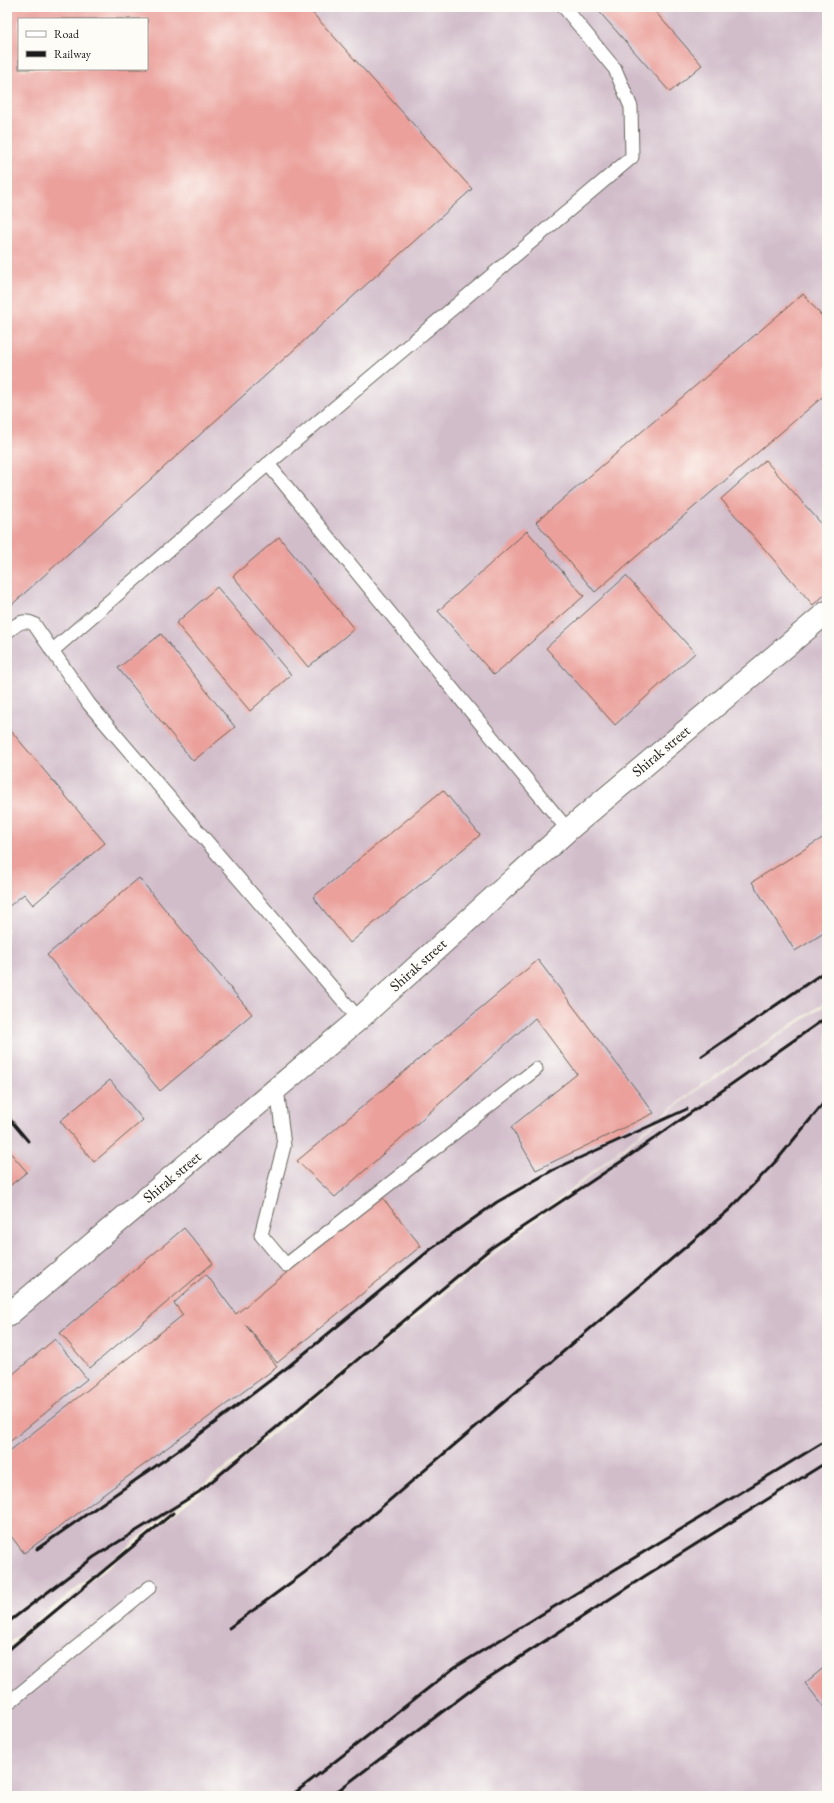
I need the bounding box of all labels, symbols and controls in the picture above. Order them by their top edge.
legend [18,18,148,70]
text: Road [54,26,80,42]
text: Railway [54,46,92,62]
street label: Shirak street [628,721,694,780]
street label: Shirak street [385,934,450,995]
street label: Shirak street [139,1147,205,1206]

